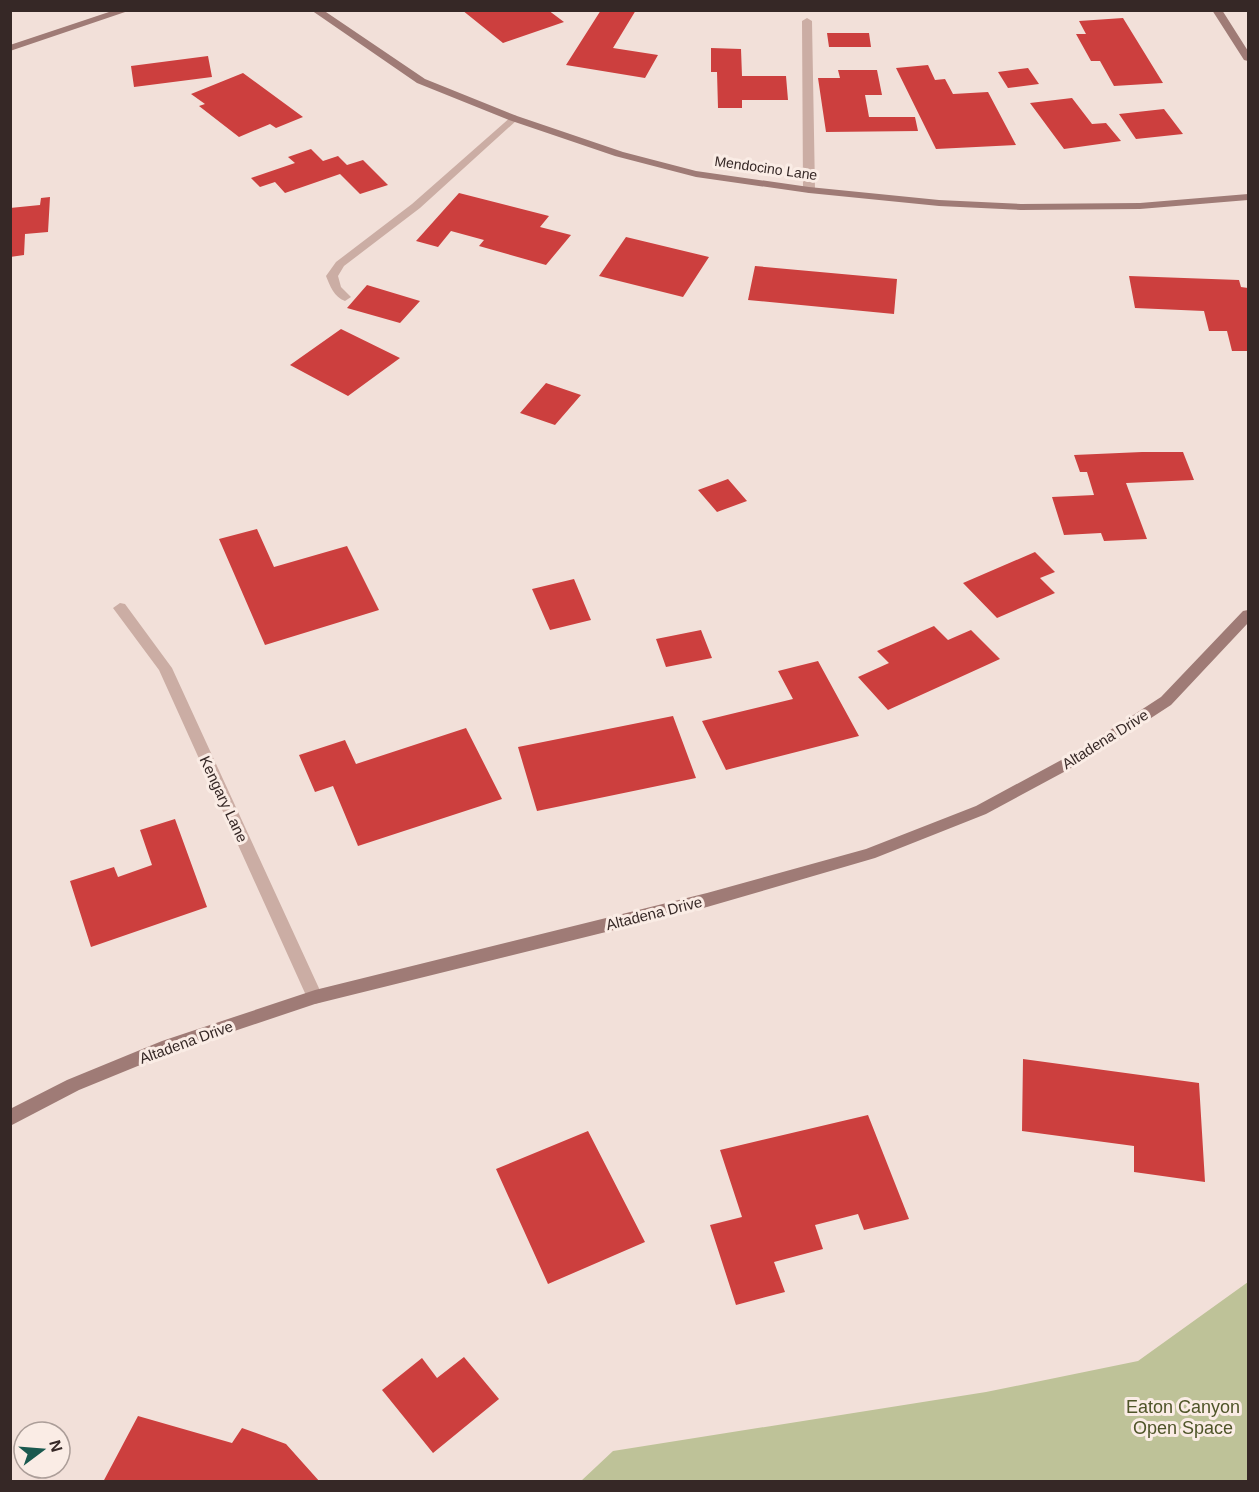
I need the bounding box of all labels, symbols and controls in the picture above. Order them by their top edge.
street label: Mendocino Lane [714,153,819,183]
street label: Altadena Drive [1059,706,1151,772]
street label: Kengary Lane [197,753,251,845]
street label: Altadena Drive [604,893,704,933]
street label: Altadena Drive [137,1017,235,1067]
park label: Eaton Canyon Open Space [1126,1397,1240,1438]
north arrow [12,1420,72,1480]
text: N [46,1438,66,1454]

